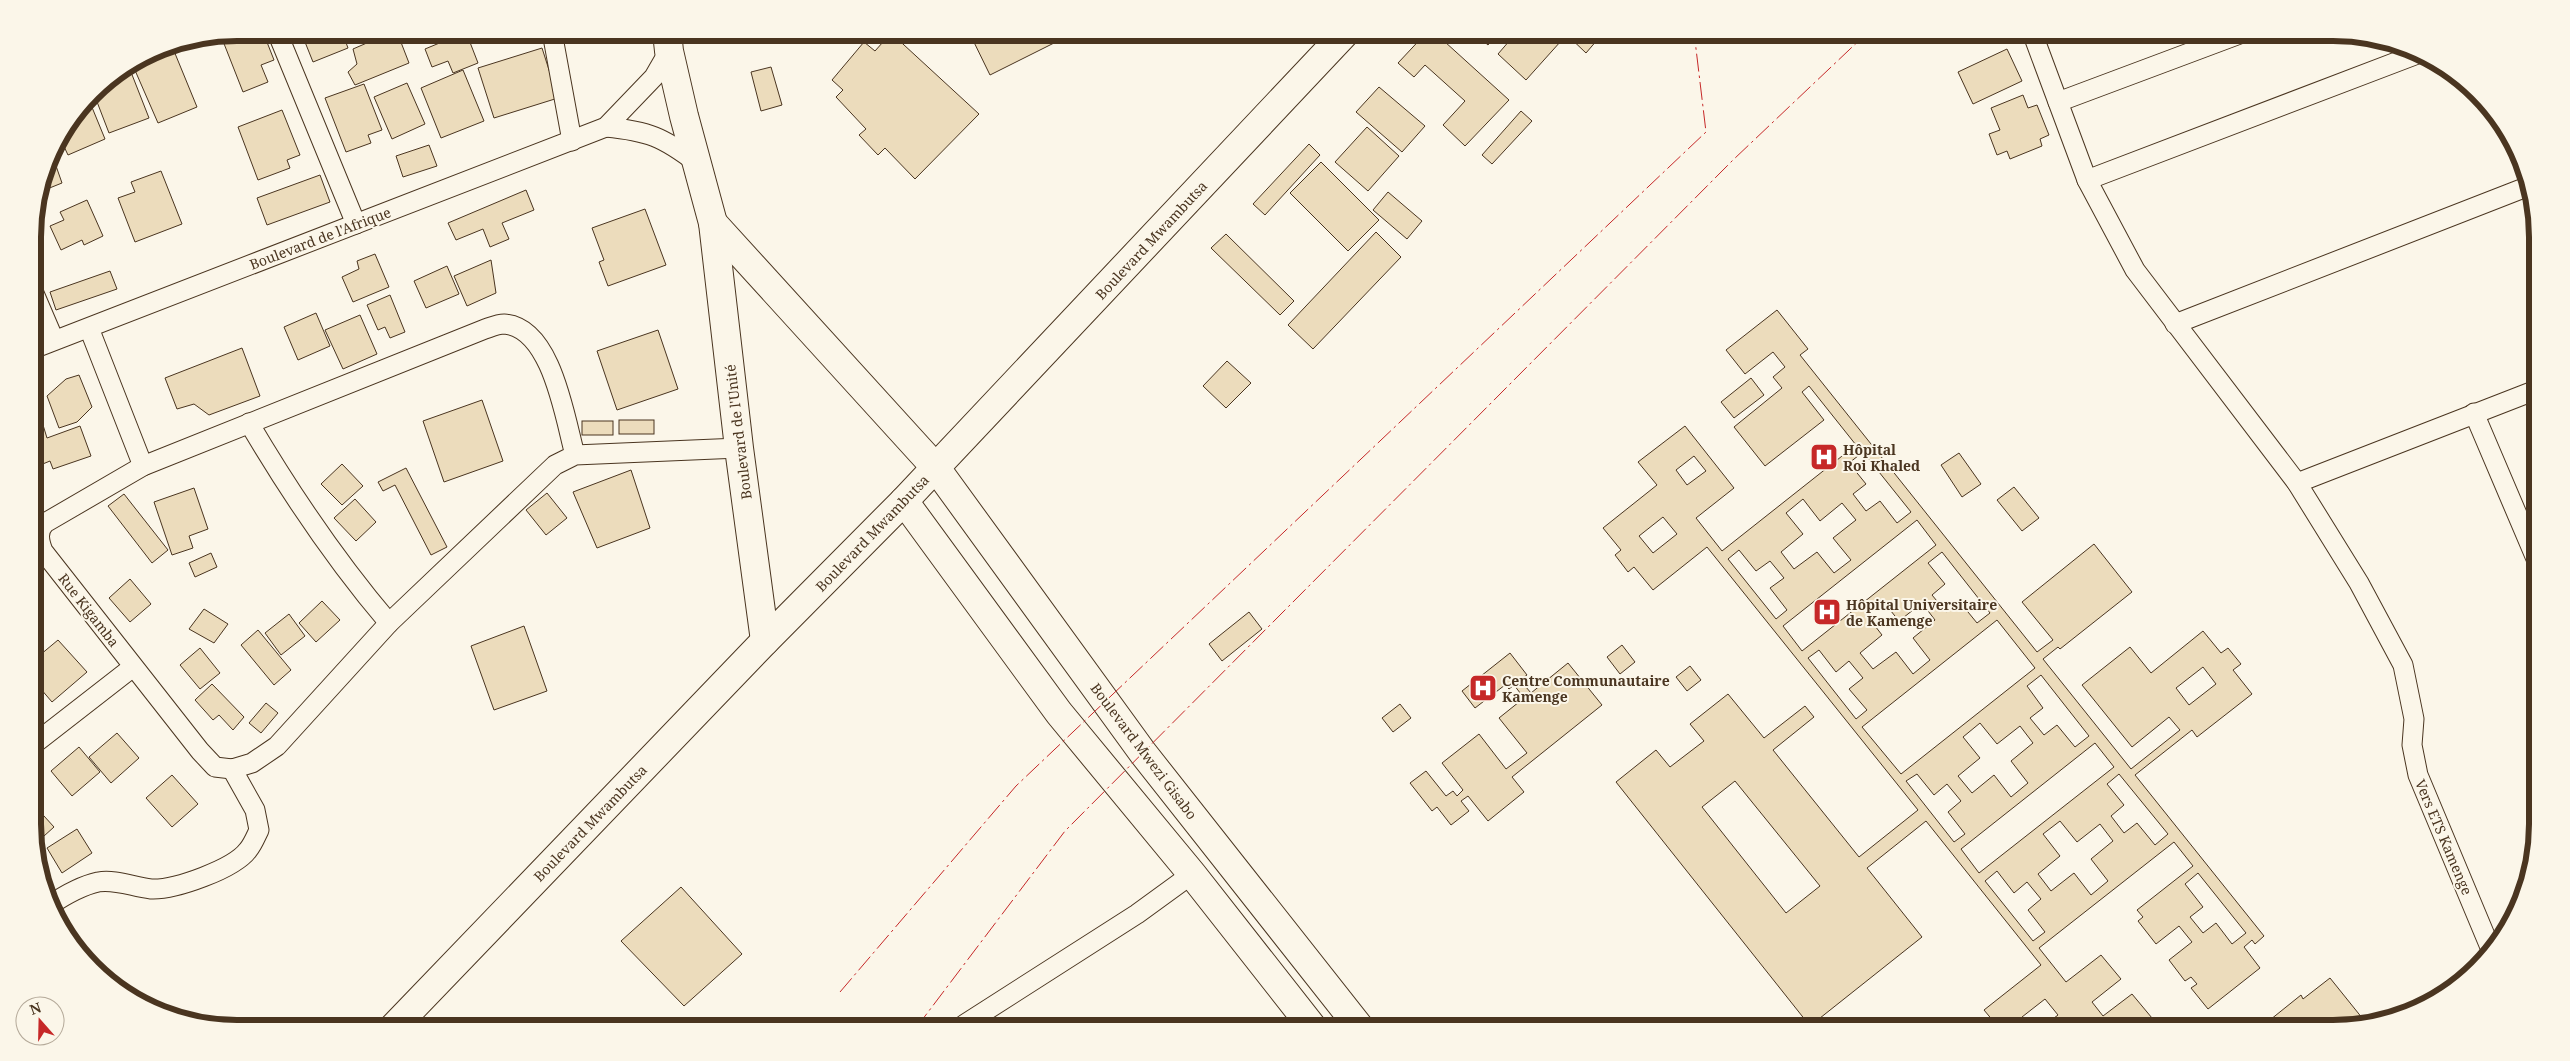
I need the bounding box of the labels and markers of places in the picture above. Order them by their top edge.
place label: Hôpital Roi Khaled [1843,440,1920,475]
hospital icon: Hôpital Roi Khaled [1809,442,1839,472]
place label: Hôpital Universitaire de Kamenge [1846,595,1997,630]
hospital icon: Hôpital Universitaire de Kamenge [1812,597,1842,627]
place label: Centre Communautaire Kamenge [1502,671,1670,706]
hospital icon: Centre Communautaire Kamenge [1468,673,1498,703]

